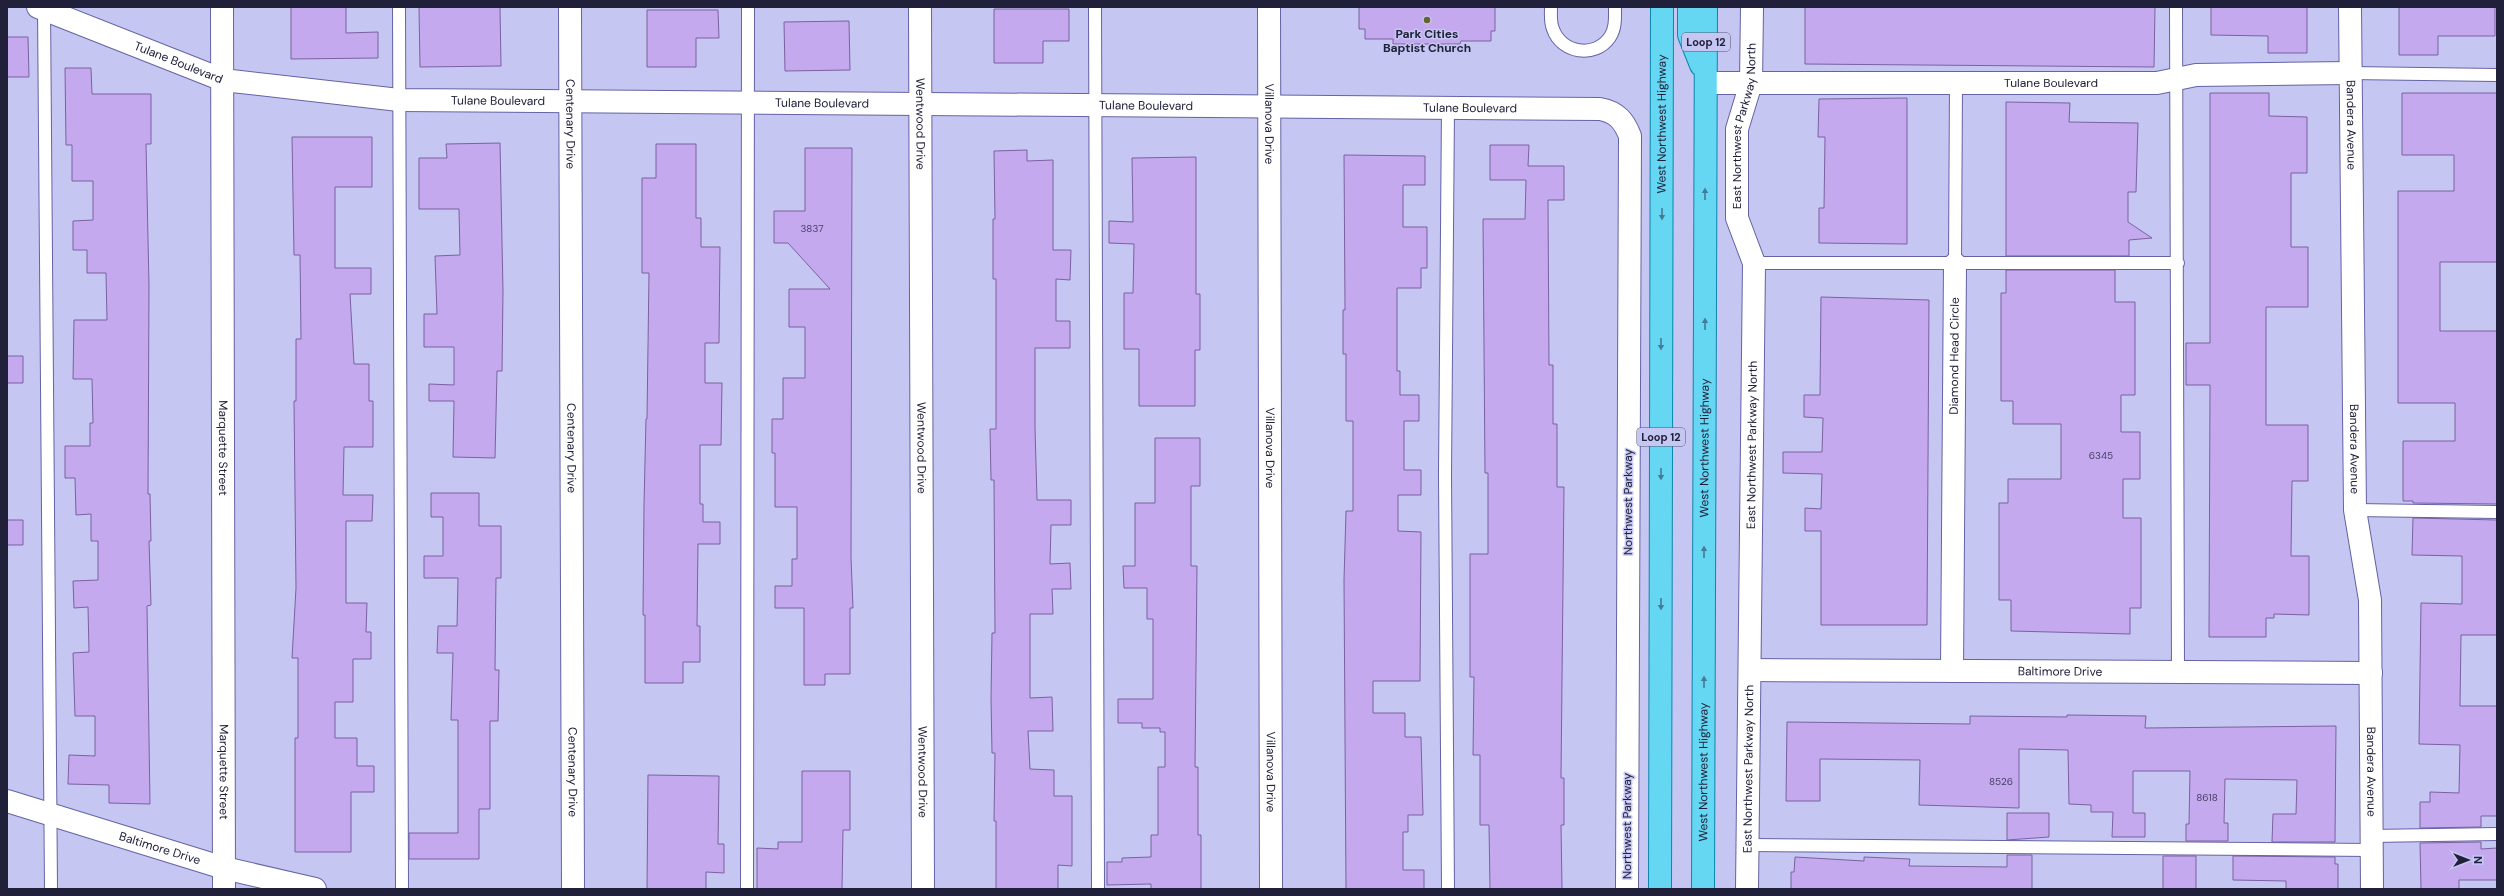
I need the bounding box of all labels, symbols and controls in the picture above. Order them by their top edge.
marker: Park Cities Baptist Church [1422,15,1432,25]
place label: Park Cities Baptist Church [1383,26,1471,56]
road number: Loop 12 [1682,33,1730,51]
street label: Tulane Boulevard [132,38,225,87]
street label: East Northwest Parkway North [1729,43,1760,209]
street label: West Northwest Highway [1654,54,1670,194]
street label: Tulane Boulevard [2004,75,2098,91]
street label: Wentwood Drive [912,78,929,170]
street label: Centenary Drive [562,79,579,169]
street label: Bandera Avenue [2343,80,2360,170]
street label: Villanova Drive [1261,84,1277,165]
street label: Tulane Boulevard [451,92,545,109]
street label: Tulane Boulevard [775,95,869,112]
street label: Tulane Boulevard [1099,97,1193,114]
street label: Tulane Boulevard [1423,100,1517,116]
one-way arrow [1702,187,1708,200]
one-way arrow [1659,208,1665,221]
house number: 3837 [800,222,824,235]
street label: Diamond Head Circle [1946,297,1963,415]
one-way arrow [1702,317,1708,330]
one-way arrow [1658,338,1664,351]
street label: East Northwest Parkway North [1743,361,1761,529]
street label: West Northwest Highway [1696,378,1713,518]
street label: Marquette Street [215,400,231,496]
street label: Wentwood Drive [913,402,930,494]
street label: Centenary Drive [563,403,580,493]
street label: Bandera Avenue [2346,404,2363,494]
street label: Villanova Drive [1262,408,1278,489]
road number: Loop 12 [1637,428,1685,446]
street label: Northwest Parkway [1620,448,1636,555]
house number: 6345 [2089,449,2113,462]
one-way arrow [1658,468,1664,481]
one-way arrow [1701,545,1707,558]
one-way arrow [1658,598,1664,611]
street label: Baltimore Drive [2018,663,2103,680]
one-way arrow [1701,675,1707,688]
street label: East Northwest Parkway North [1739,685,1757,853]
street label: West Northwest Highway [1695,702,1712,842]
street label: Marquette Street [216,724,232,820]
street label: Wentwood Drive [914,726,931,818]
street label: Centenary Drive [564,727,581,817]
street label: Bandera Avenue [2363,727,2380,817]
street label: Villanova Drive [1263,732,1279,813]
street label: Northwest Parkway [1619,772,1635,879]
house number: 8526 [1989,775,2013,788]
house number: 8618 [2196,791,2218,804]
street label: Baltimore Drive [117,828,203,868]
north arrow [2448,840,2488,880]
text: N [2471,856,2485,864]

